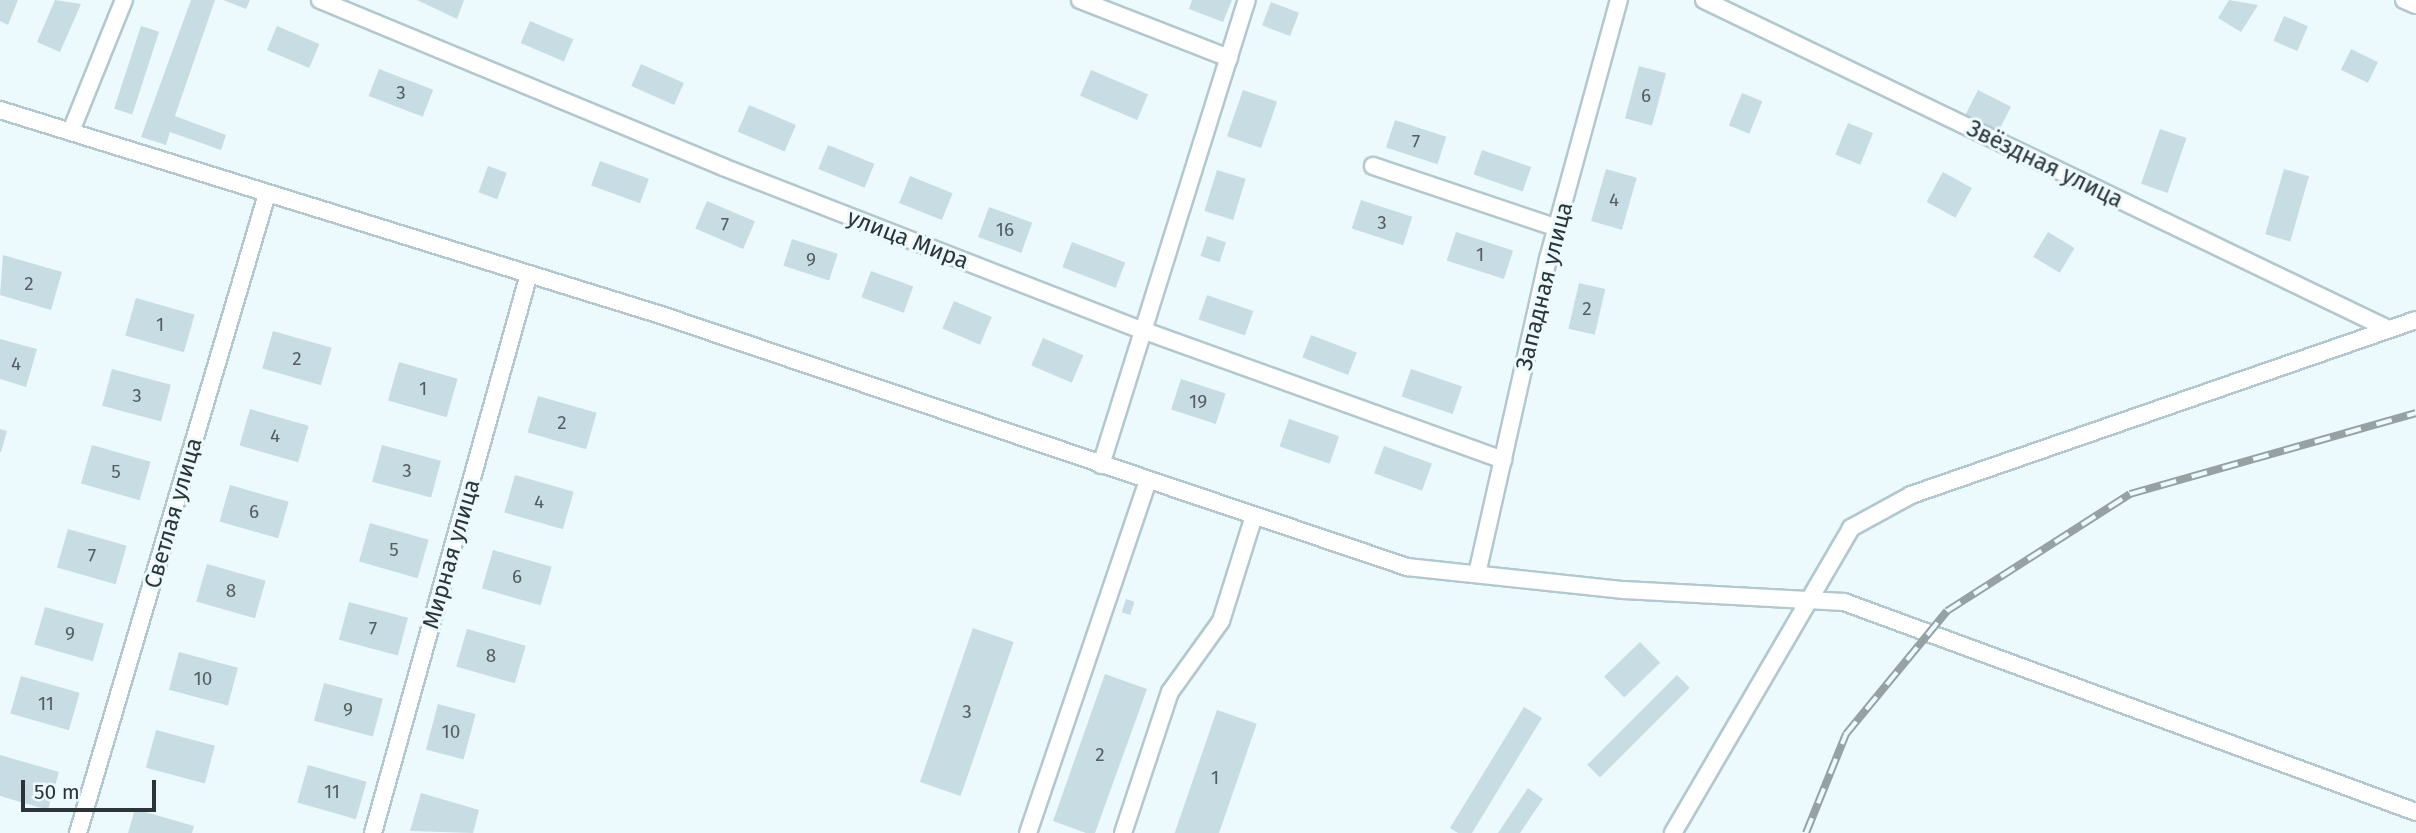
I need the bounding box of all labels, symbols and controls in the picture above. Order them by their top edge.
house number: 3 [396,82,406,104]
house number: 6 [1641,85,1651,107]
street label: Звёздная улица [1963,114,2127,214]
house number: 7 [1412,131,1420,153]
house number: 4 [1609,189,1619,211]
street label: Западная улица [1510,199,1578,373]
street label: улица Мира [843,203,973,275]
house number: 3 [1377,212,1387,234]
house number: 7 [721,214,729,236]
house number: 16 [996,219,1014,241]
house number: 1 [1476,244,1484,266]
house number: 9 [806,249,816,271]
house number: 2 [24,273,34,295]
house number: 2 [1582,298,1592,320]
house number: 1 [156,314,164,336]
house number: 2 [292,348,302,370]
house number: 4 [11,353,21,375]
house number: 1 [419,378,427,400]
house number: 3 [132,385,142,407]
house number: 19 [1189,391,1207,413]
house number: 2 [557,412,567,434]
house number: 4 [270,425,280,447]
street label: Светлая улица [138,435,208,591]
house number: 3 [402,460,412,482]
house number: 5 [111,461,121,483]
street label: Мирная улица [416,476,486,632]
house number: 4 [534,491,544,513]
house number: 6 [249,501,259,523]
house number: 5 [389,539,399,561]
house number: 7 [88,545,96,567]
house number: 6 [512,566,522,588]
house number: 8 [226,580,236,602]
house number: 7 [369,618,377,640]
house number: 9 [65,623,75,645]
house number: 8 [486,645,496,667]
house number: 10 [194,668,212,690]
house number: 11 [38,693,54,715]
house number: 9 [343,699,353,721]
house number: 3 [962,701,972,723]
house number: 10 [442,721,460,743]
house number: 2 [1095,744,1105,766]
scale bar [24,766,159,810]
house number: 1 [1211,767,1219,789]
text: 50 m [34,779,80,805]
house number: 11 [324,781,340,803]

